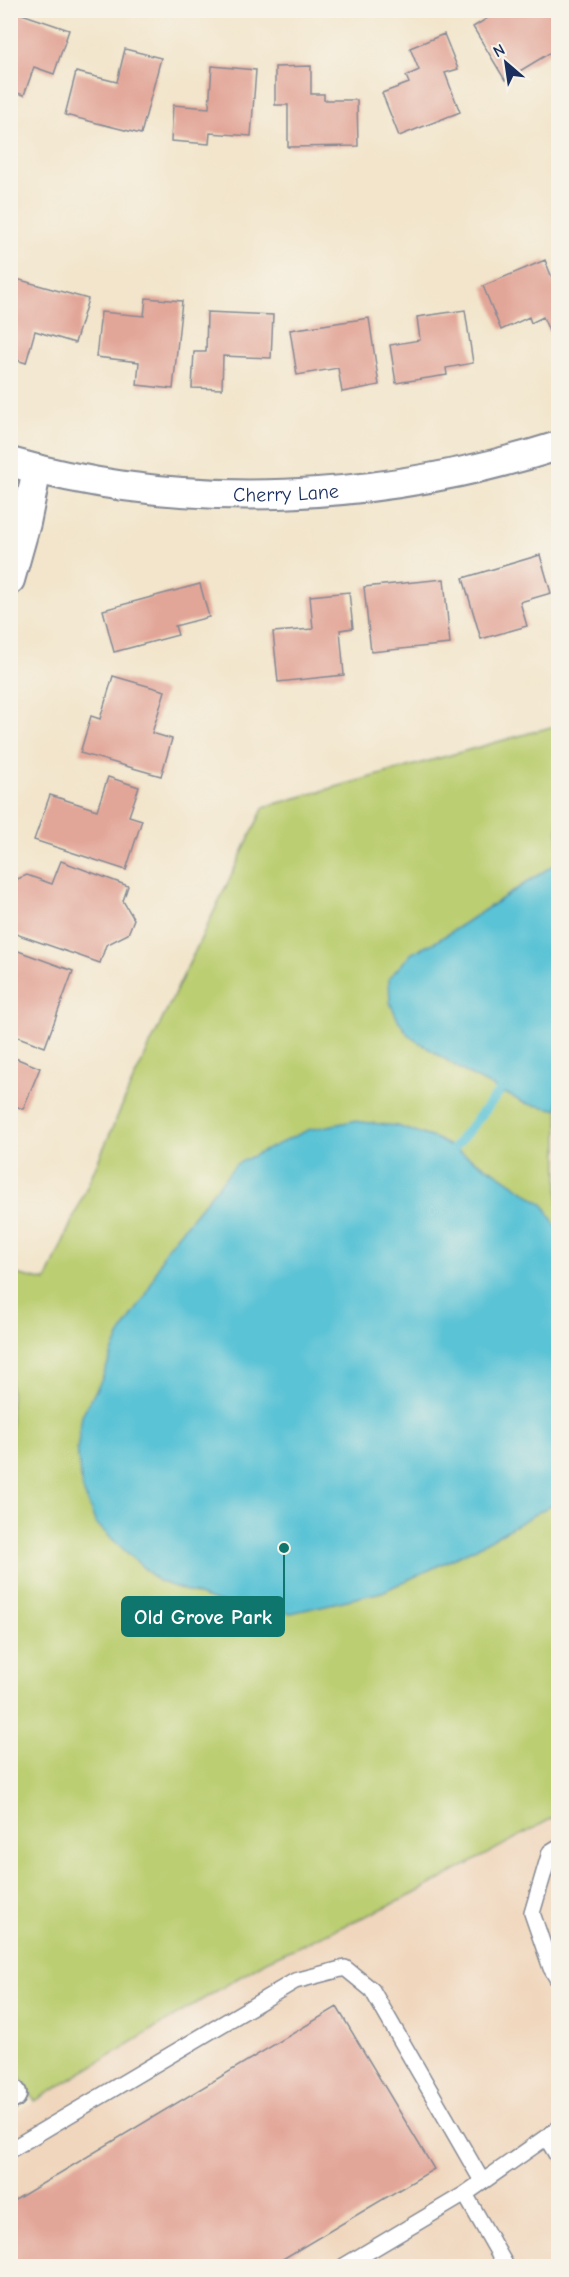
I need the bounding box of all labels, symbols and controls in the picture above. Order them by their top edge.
north arrow [476,33,536,93]
text: N [490,40,508,61]
street label: Cherry Lane [233,479,340,506]
callout: Old Grove Park [122,1597,284,1636]
text: Old Grove Park [134,1605,273,1629]

